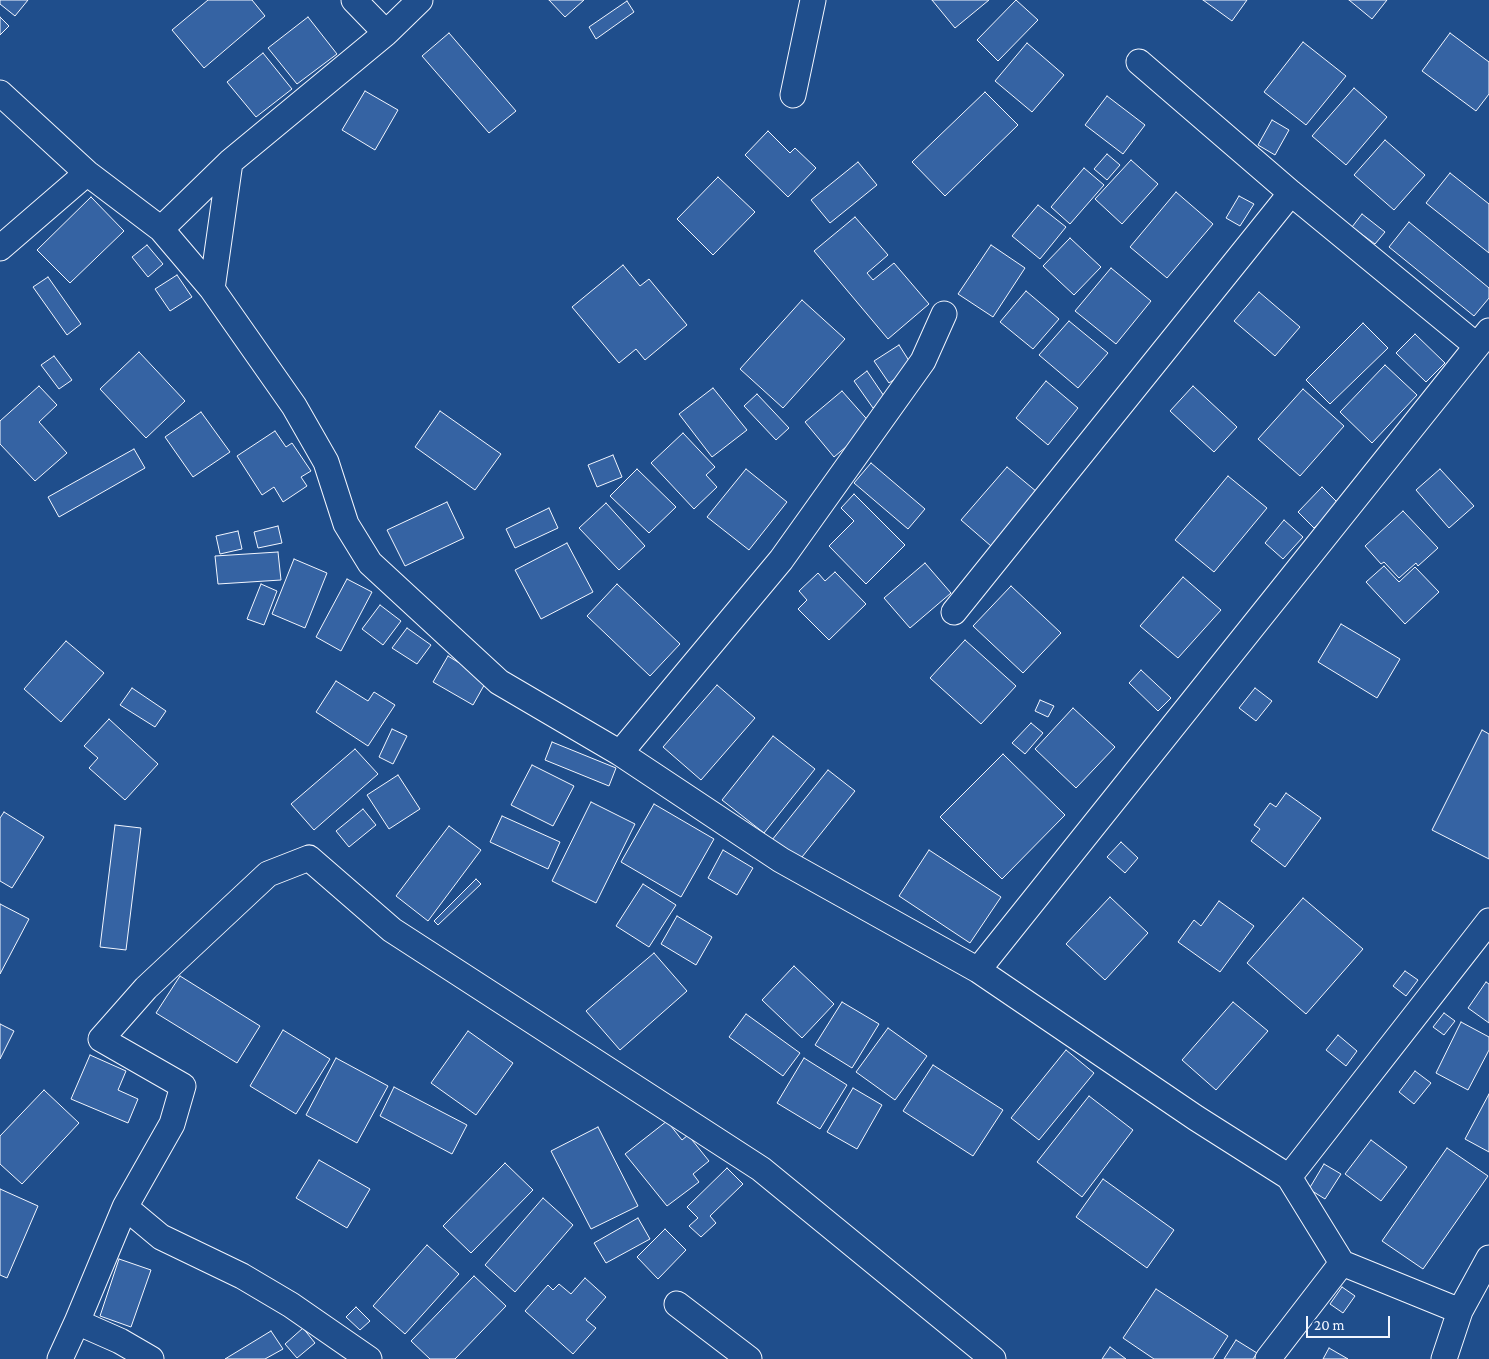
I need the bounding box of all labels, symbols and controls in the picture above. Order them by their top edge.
scale bar [1309,1306,1393,1338]
text: 20 m [1314,1317,1345,1333]

